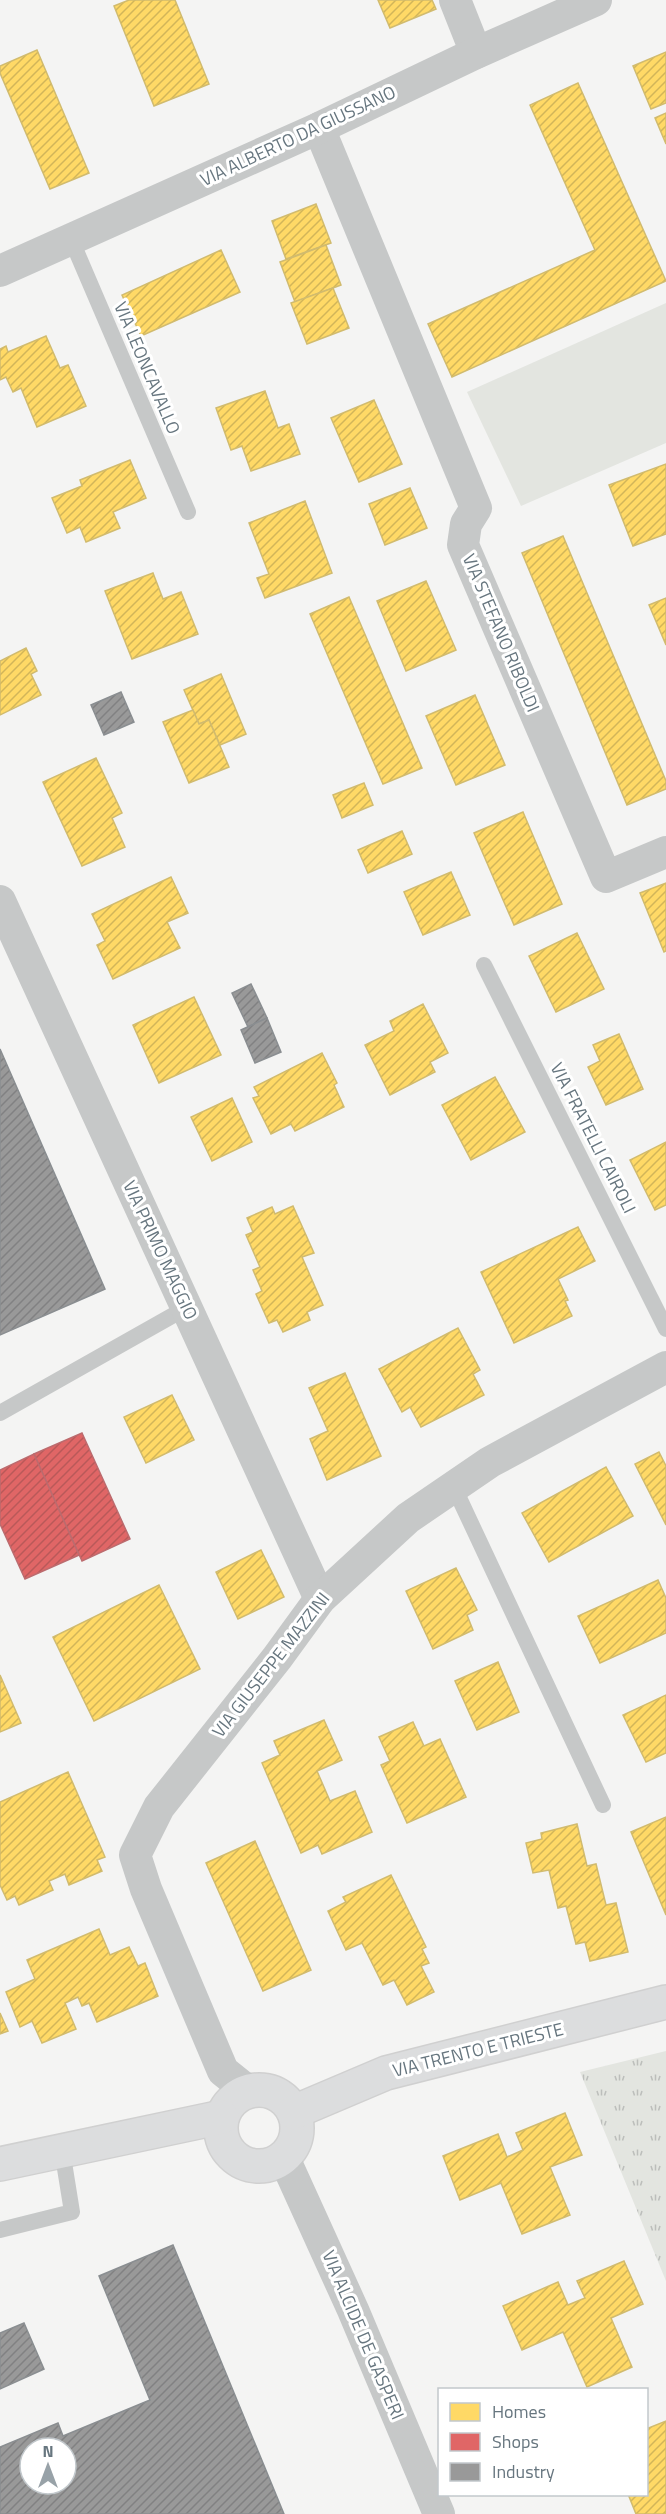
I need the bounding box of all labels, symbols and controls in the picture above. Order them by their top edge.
street label: VIA ALBERTO DA GIUSSANO [196,78,400,193]
street label: VIA LEONCAVALLO [107,297,188,438]
street label: VIA STEFANO RIBOLDI [456,550,547,716]
street label: VIA FRATELLI CAIROLI [544,1058,643,1218]
street label: VIA PRIMO MAGGIO [116,1176,205,1324]
street label: VIA GIUSEPPE MAZZINI [205,1586,336,1743]
street label: VIA TRENTO E TRIESTE [390,2015,566,2084]
street label: VIA ALCIDE DE GASPERI [316,2246,411,2424]
legend [438,2388,648,2496]
text: Homes [492,2398,546,2425]
text: Shops [492,2428,539,2455]
north arrow [18,2436,78,2496]
text: N [42,2439,54,2463]
text: Industry [492,2458,555,2485]

